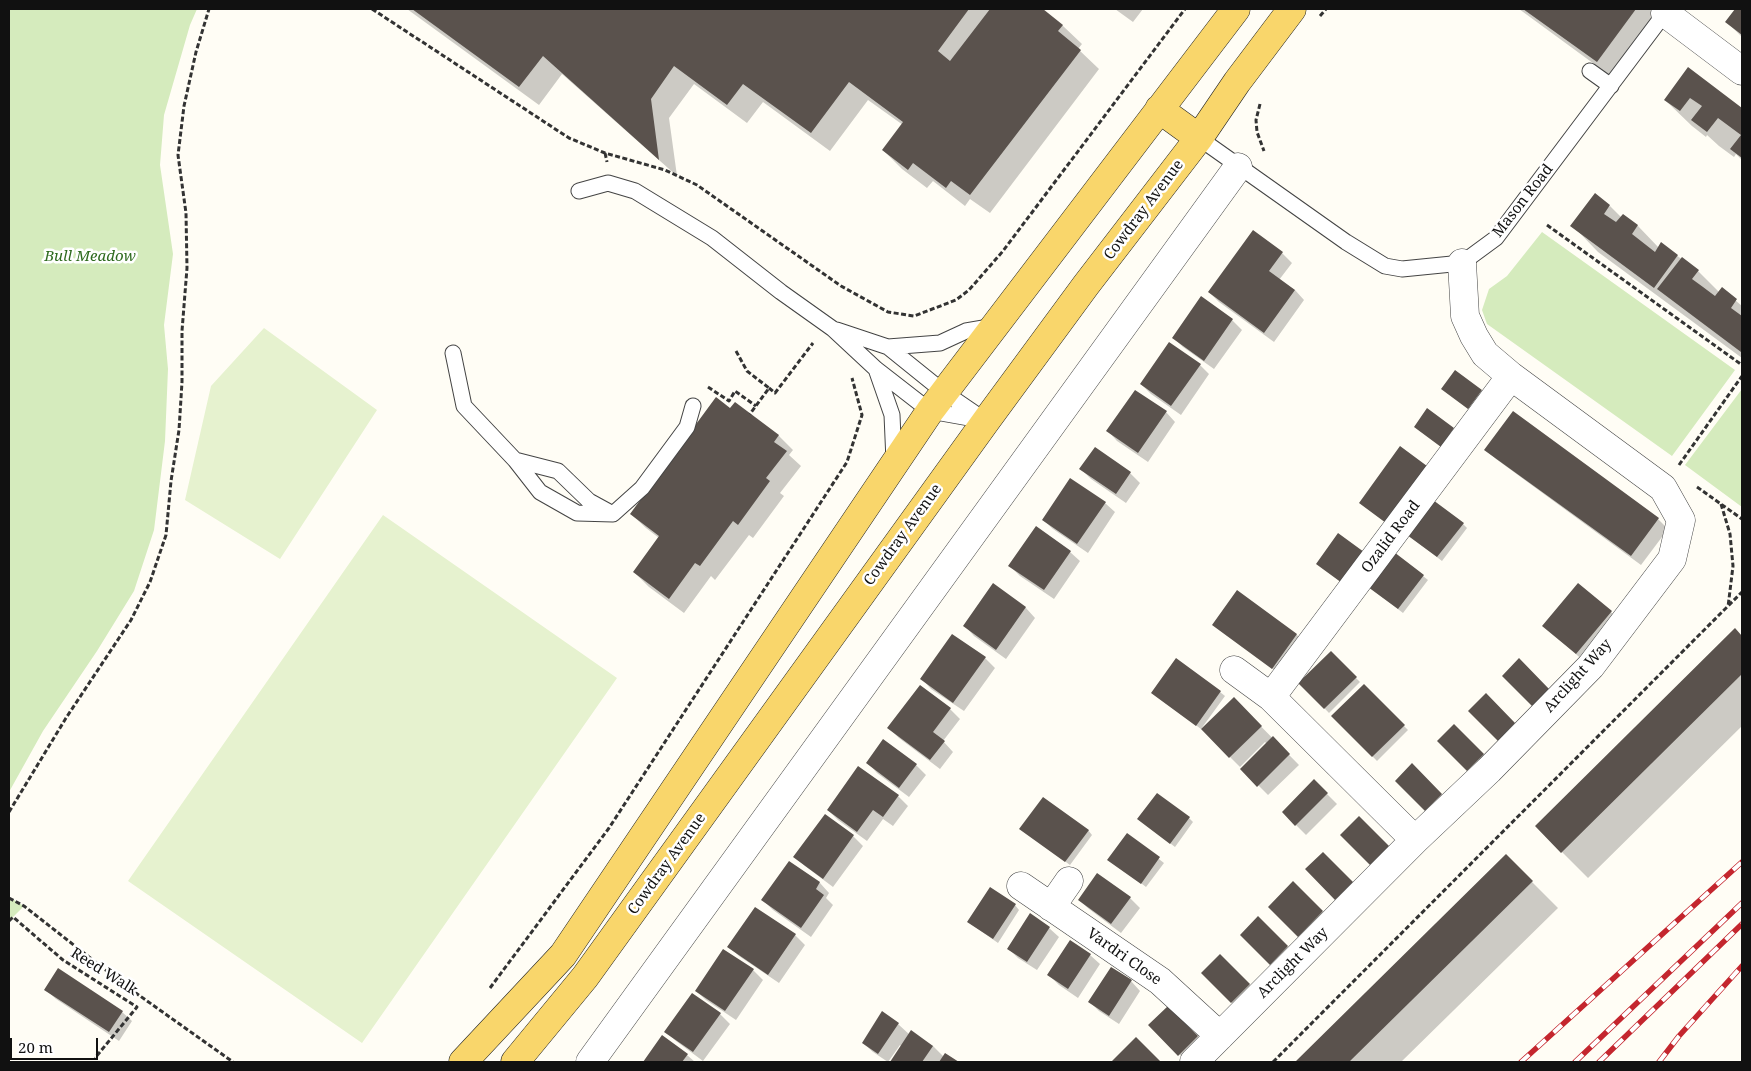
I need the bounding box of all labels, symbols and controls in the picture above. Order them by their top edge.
street label: Cowdray Avenue [1100,156,1188,264]
street label: Mason Road [1489,161,1557,241]
park label: Bull Meadow [44,248,136,266]
street label: Cowdray Avenue [860,481,946,589]
street label: Ozalid Road [1358,497,1424,577]
street label: Arclight Way [1540,636,1616,716]
street label: Cowdray Avenue [624,810,710,918]
street label: Arclight Way [1254,924,1332,1002]
street label: Vardri Close [1083,925,1165,989]
street label: Reed Walk [67,944,141,1000]
scale bar [12,1028,100,1060]
text: 20 m [18,1037,53,1057]

